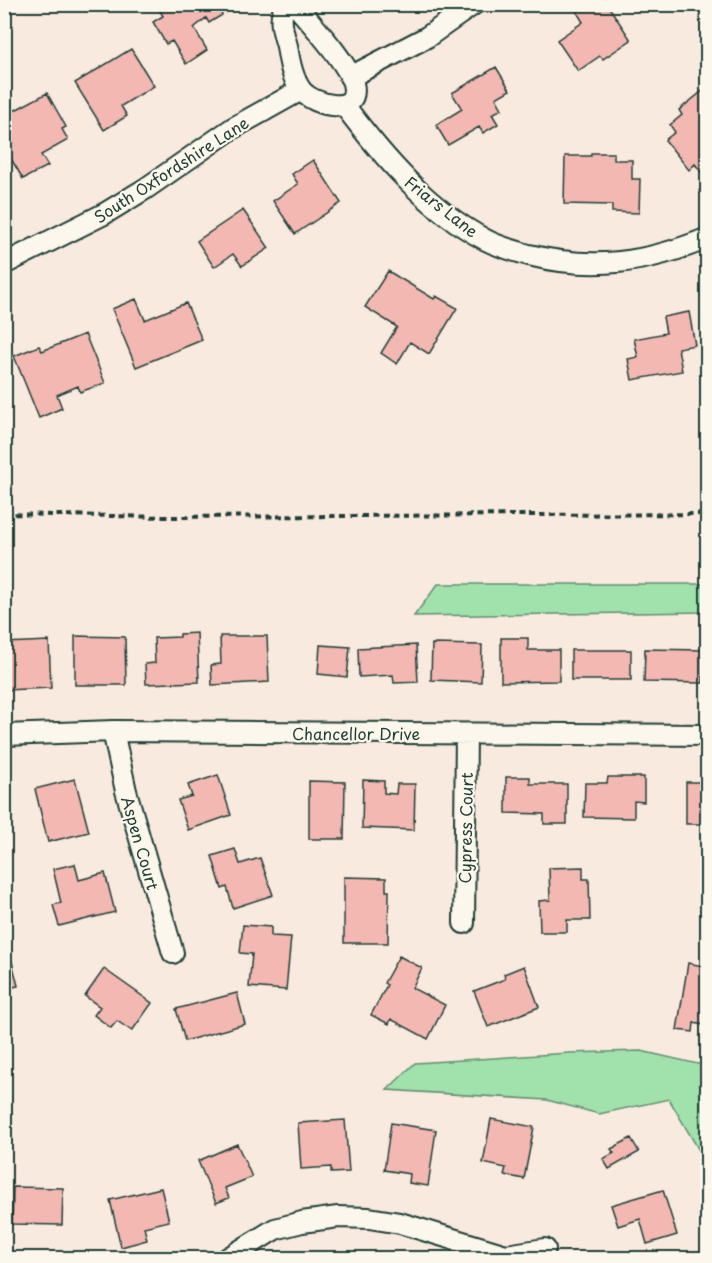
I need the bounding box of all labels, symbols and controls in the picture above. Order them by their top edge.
street label: South Oxfordshire Lane [89,110,253,228]
street label: Friars Lane [400,170,484,242]
street label: Chancellor Drive [292,721,420,745]
street label: Cypress Court [452,772,478,884]
street label: Aspen Court [116,793,166,893]

